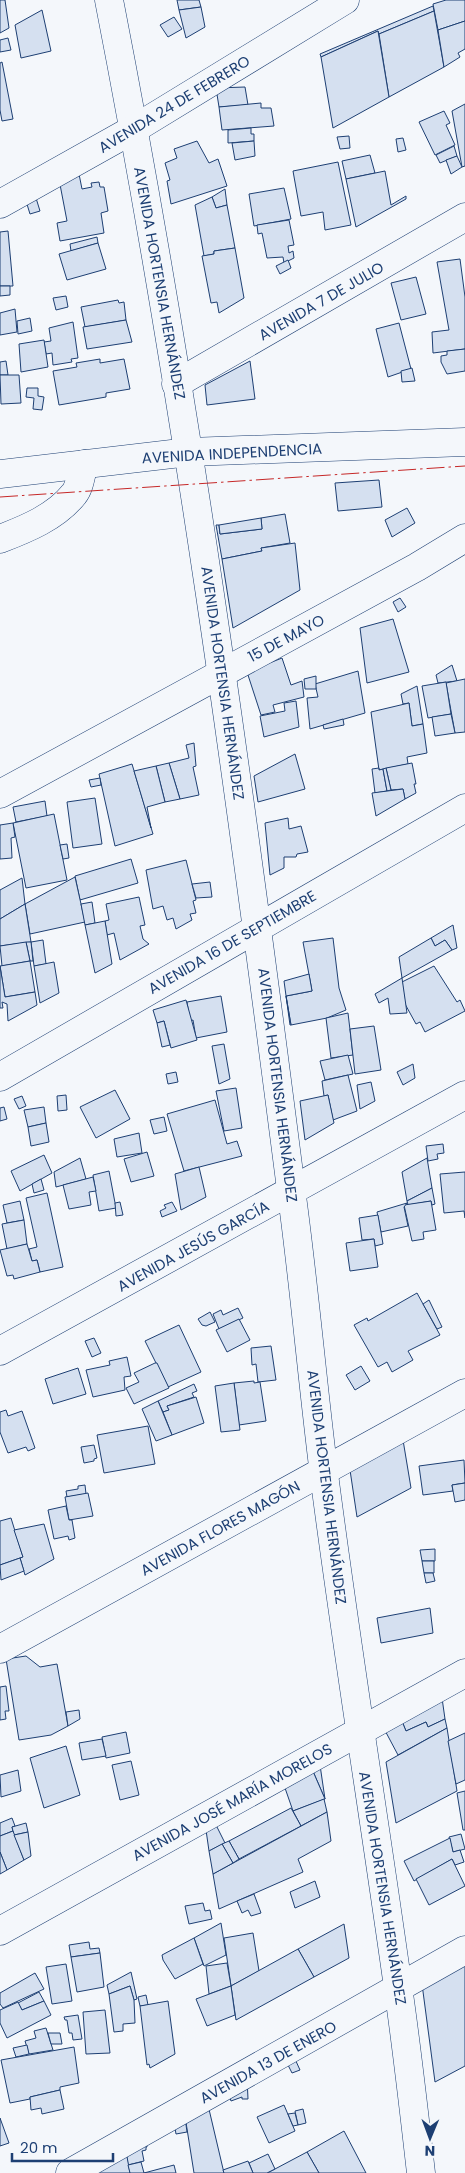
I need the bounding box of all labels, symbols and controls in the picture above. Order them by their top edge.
street label: AVENIDA 24 DE FEBRERO [94,50,254,158]
street label: AVENIDA HORTENSIA HERNÁNDEZ [129,165,191,401]
street label: AVENIDA 7 DE JULIO [255,256,388,345]
street label: AVENIDA INDEPENDENCIA [141,438,323,468]
street label: AVENIDA HORTENSIA HERNÁNDEZ [196,565,250,801]
street label: 15 DE MAYO [244,609,328,667]
street label: AVENIDA 16 DE SEPTIEMBRE [144,885,320,999]
street label: AVENIDA HORTENSIA HERNÁNDEZ [253,967,303,1203]
street label: AVENIDA JESÚS GARCÍA [113,1195,273,1297]
street label: AVENIDA HORTENSIA HERNÁNDEZ [302,1369,352,1605]
street label: AVENIDA FLORES MAGÓN [136,1475,304,1581]
street label: AVENIDA JOSÉ MARÍA MORELOS [128,1738,336,1866]
street label: AVENIDA HORTENSIA HERNÁNDEZ [354,1770,412,2006]
street label: AVENIDA 13 DE ENERO [196,2015,340,2108]
north arrow [405,2113,455,2163]
scale bar [12,2130,114,2162]
text: 20 m [20,2137,58,2158]
text: N [424,2141,435,2161]

